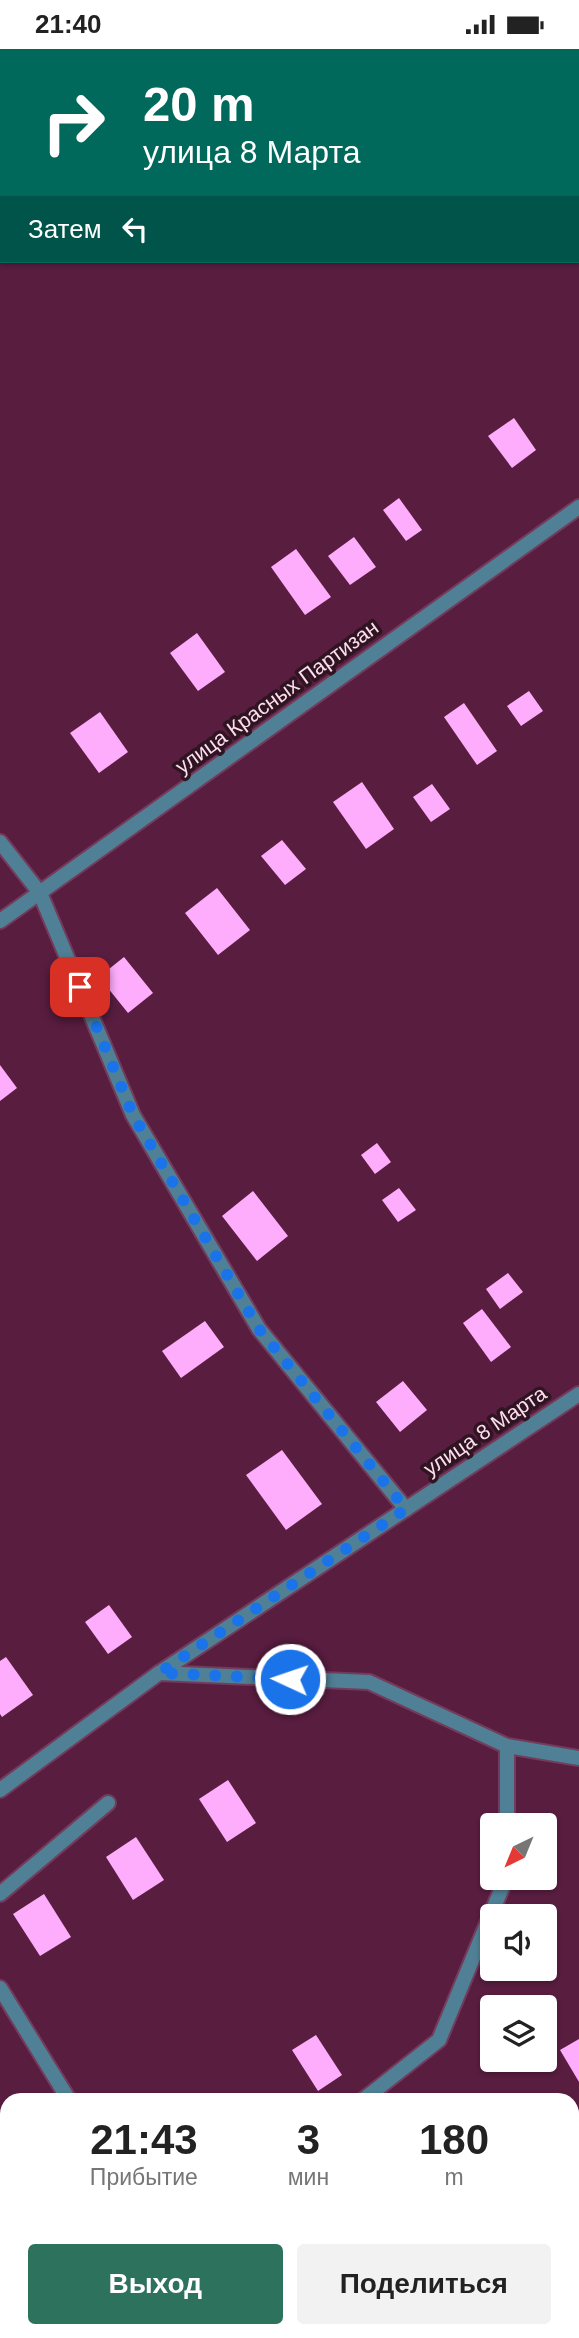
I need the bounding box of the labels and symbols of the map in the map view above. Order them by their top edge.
street label: улица Красных Партизан [171,615,383,778]
pin [50,957,110,1017]
street label: улица 8 Марта [419,1381,551,1480]
position arrow [253,1642,327,1716]
north arrow [480,1813,556,1890]

